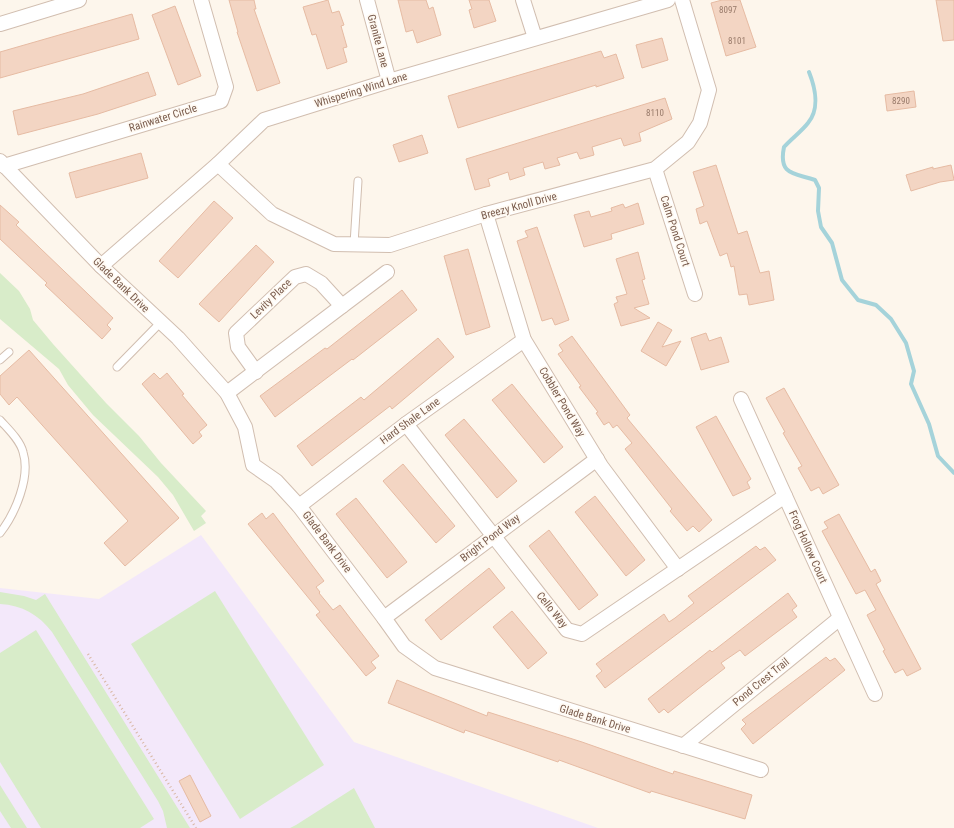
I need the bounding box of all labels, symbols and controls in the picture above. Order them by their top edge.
house number: 8097 [719,5,737,15]
street label: Granite Lane [365,13,391,69]
house number: 8101 [728,36,746,46]
street label: Whispering Wind Lane [313,70,409,110]
house number: 8290 [892,96,910,106]
street label: Rainwater Circle [127,101,199,135]
house number: 8110 [646,108,664,118]
street label: Breezy Knoll Drive [480,190,558,222]
street label: Calm Pond Court [657,194,693,268]
street label: Glade Bank Drive [90,255,152,315]
street label: Levity Place [248,276,294,322]
street label: Cobbler Pond Way [536,365,588,440]
street label: Hard Shale Lane [378,395,442,447]
street label: Glade Bank Drive [300,509,354,575]
street label: Frog Hollow Court [786,509,830,585]
street label: Bright Pond Way [458,511,523,565]
street label: Cello Way [534,589,571,631]
street label: Pond Crest Trail [730,655,792,709]
street label: Glade Bank Drive [558,702,632,736]

